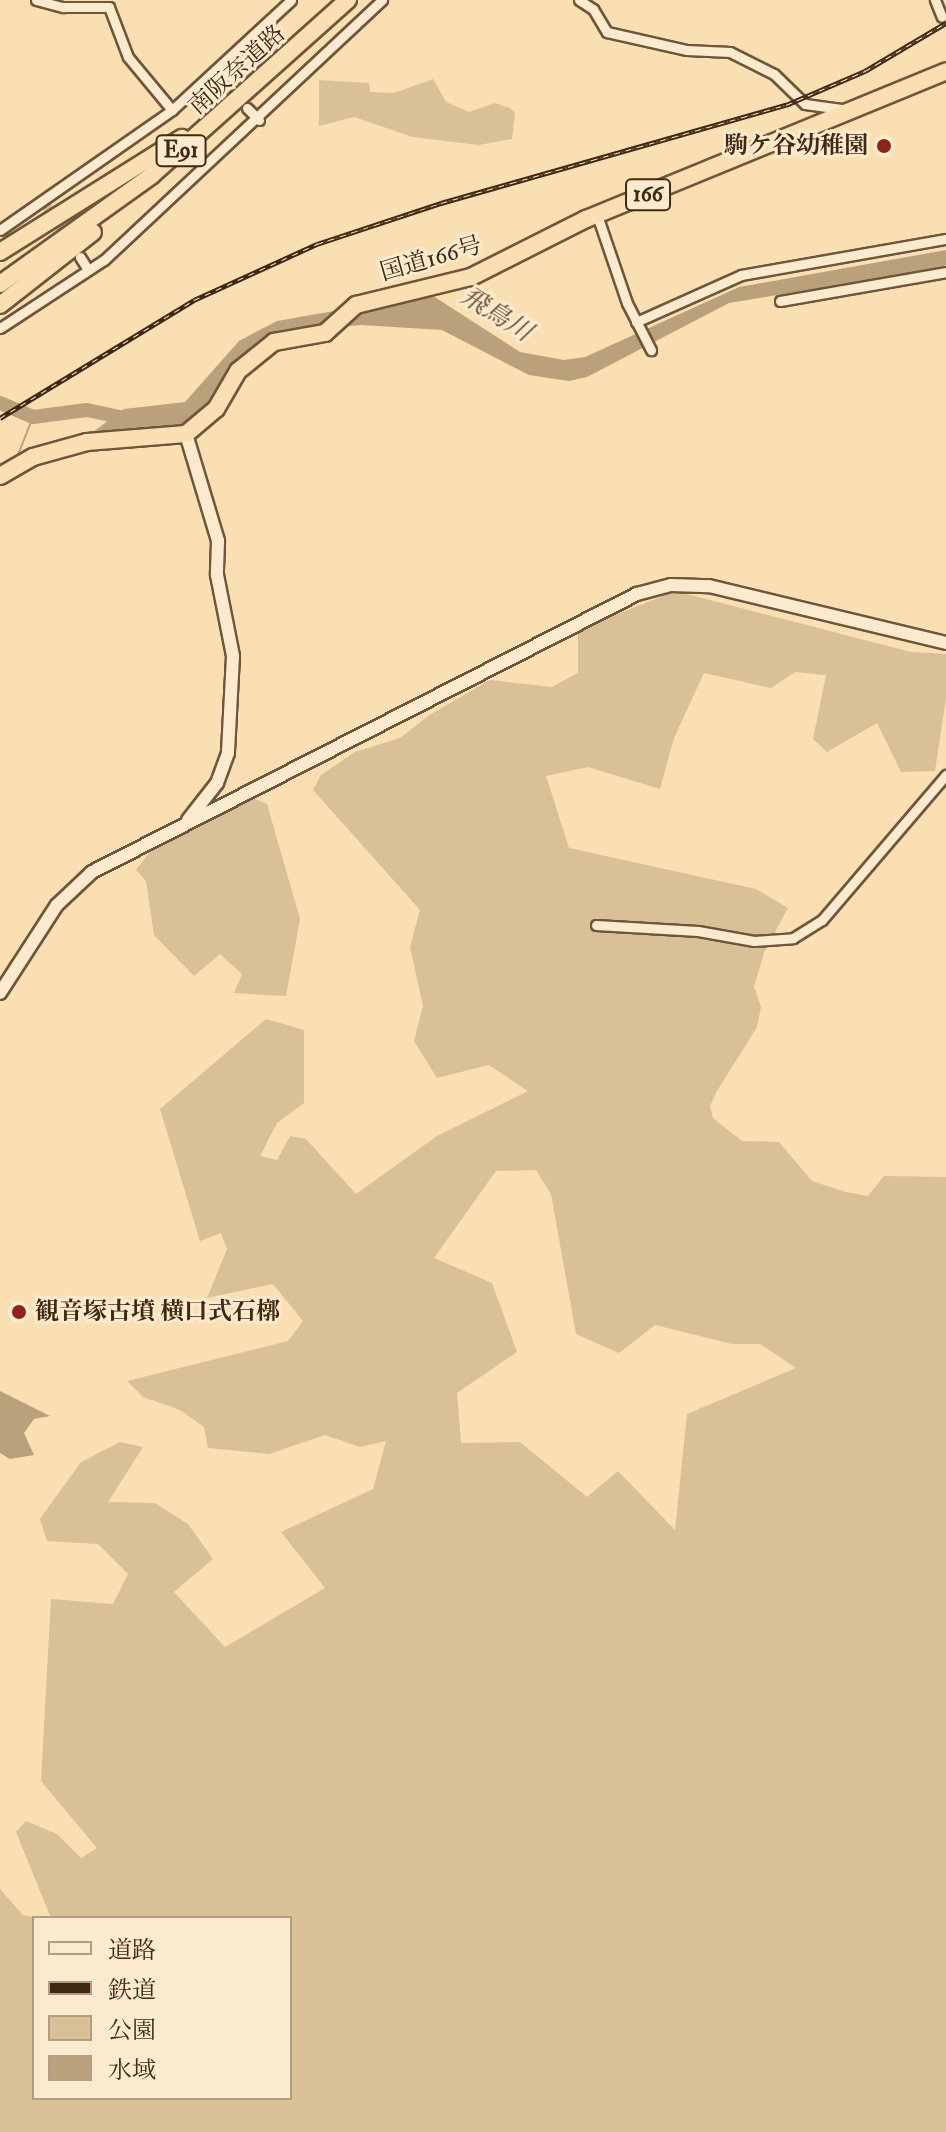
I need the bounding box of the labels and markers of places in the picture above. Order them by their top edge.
place label: 駒ケ谷幼稚園 [724,132,868,160]
marker: 駒ケ谷幼稚園 [875,137,893,155]
place label: 観音塚古墳 横口式石槨 [35,1298,280,1326]
marker: 観音塚古墳 横口式石槨 [10,1303,28,1321]

